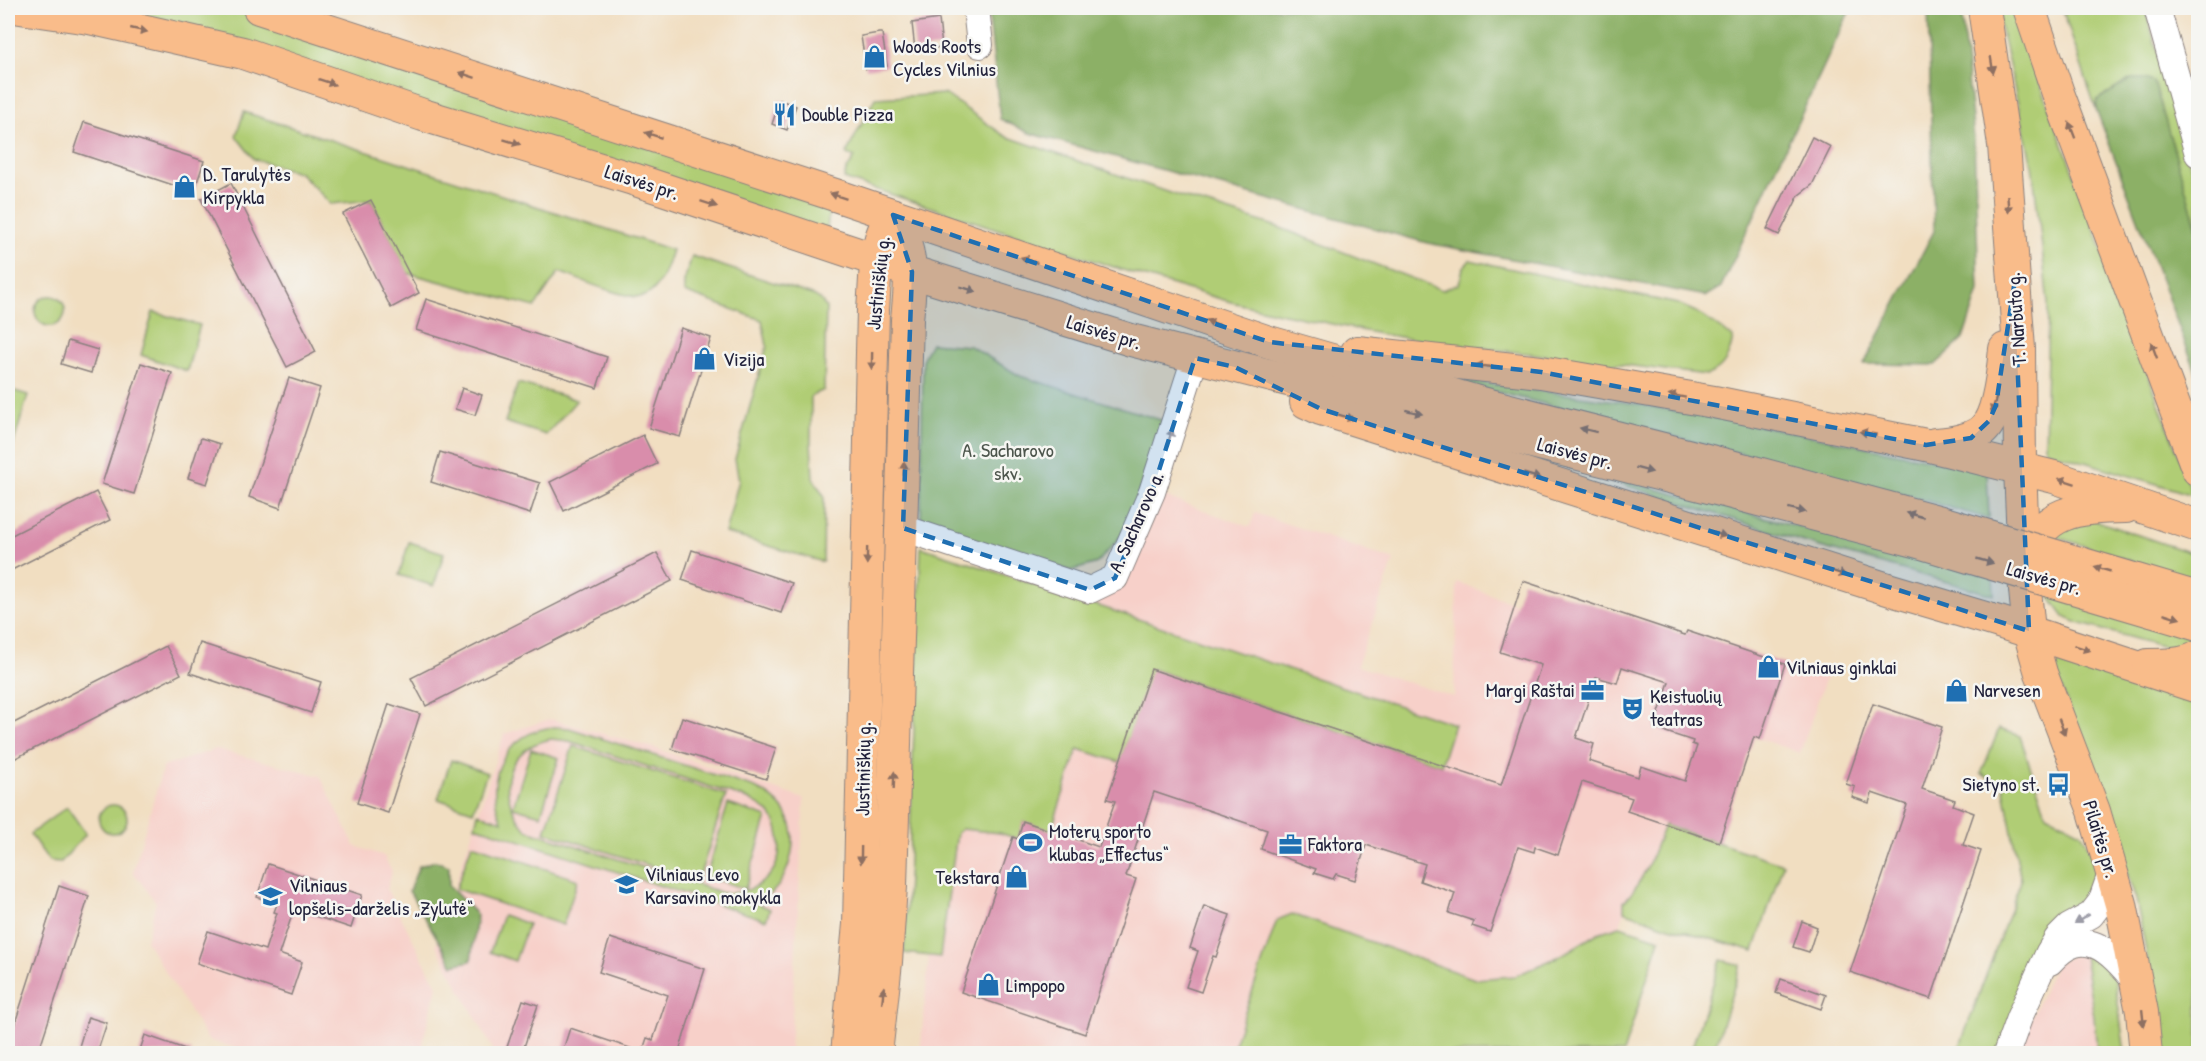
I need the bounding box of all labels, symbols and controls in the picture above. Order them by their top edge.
one-way arrow [130,25,148,35]
place label: Woods Roots Cycles Vilnius [893,32,996,82]
shop icon: Woods Roots Cycles Vilnius [862,44,888,70]
one-way arrow [1988,56,1997,75]
one-way arrow [458,69,476,79]
one-way arrow [318,78,336,87]
place label: Double Pizza [802,100,893,127]
restaurant icon: Double Pizza [771,101,797,127]
one-way arrow [2067,121,2077,139]
one-way arrow [644,130,662,140]
one-way arrow [503,138,521,147]
street label: Laisvės pr. [602,157,683,206]
place label: D. Tarulytės Kirpykla [203,160,291,210]
shop icon: D. Tarulytės Kirpykla [172,173,198,199]
one-way arrow [829,191,847,200]
one-way arrow [2004,194,2013,213]
one-way arrow [700,200,718,209]
street label: Justiniškių g. [859,235,896,331]
one-way arrow [1020,255,1038,265]
street label: T. Narbuto g. [1999,272,2032,367]
one-way arrow [959,285,977,294]
street label: Laisvės pr. [1064,307,1145,356]
one-way arrow [1205,318,1223,327]
one-way arrow [2149,340,2159,358]
place label: Vizija [723,345,764,372]
shop icon: Vizija [692,346,718,372]
one-way arrow [867,351,877,370]
one-way arrow [1475,361,1494,371]
one-way arrow [1667,391,1686,400]
one-way arrow [1989,397,1999,415]
one-way arrow [1405,407,1424,417]
one-way arrow [1337,413,1355,422]
one-way arrow [1579,424,1597,434]
one-way arrow [1166,428,1176,446]
one-way arrow [1859,428,1878,437]
street label: Laisvės pr. [1535,430,1615,475]
park label: A. Sacharovo skv. [962,436,1054,486]
one-way arrow [899,460,909,479]
one-way arrow [1635,466,1653,476]
street label: A. Sacharovo a. [1101,467,1170,577]
one-way arrow [1523,472,1541,481]
one-way arrow [2058,475,2076,485]
one-way arrow [1788,506,1806,515]
one-way arrow [1906,510,1924,520]
one-way arrow [1709,530,1727,539]
one-way arrow [863,546,872,565]
street label: Laisvės pr. [2004,554,2085,601]
one-way arrow [1976,557,1994,566]
one-way arrow [2093,564,2111,573]
one-way arrow [1829,568,1847,578]
one-way arrow [2163,612,2181,621]
one-way arrow [2073,644,2091,654]
place label: Vilniaus ginklai [1786,653,1897,680]
shop icon: Vilniaus ginklai [1755,654,1781,680]
place label: Margi Raštai [1486,676,1575,703]
place label: Narvesen [1974,676,2041,703]
office icon: Margi Raštai [1580,677,1606,703]
shop icon: Narvesen [1943,677,1969,703]
place label: Keistuolių teatras [1650,682,1723,732]
theatre icon: Keistuolių teatras [1619,695,1645,721]
one-way arrow [2057,719,2067,737]
street label: Justiniškių g. [848,722,877,816]
one-way arrow [890,770,899,789]
place label: Sietyno st. [1962,770,2040,797]
bus stop icon: Sietyno st. [2045,771,2071,797]
street label: Pilaitės pr. [2077,797,2126,881]
place label: Moterų sporto klubas „Effectus“ [1049,817,1169,867]
sports icon: Moterų sporto klubas „Effectus“ [1018,829,1044,855]
place label: Faktora [1307,830,1362,857]
office icon: Faktora [1277,831,1303,857]
one-way arrow [856,846,865,865]
place label: Vilniaus Levo Karsavino mokykla [645,860,781,910]
place label: Tekstara [935,863,999,890]
shop icon: Tekstara [1004,864,1030,890]
place label: Vilniaus lopšelis-darželis „Zylutė“ [289,871,473,921]
school or university icon: Vilniaus Levo Karsavino mokykla [614,872,640,898]
school or university icon: Vilniaus lopšelis-darželis „Zylutė“ [258,883,284,909]
one-way arrow [2074,914,2090,925]
place label: Limpopo [1006,971,1065,998]
shop icon: Limpopo [975,972,1001,998]
one-way arrow [878,986,888,1005]
one-way arrow [2138,1009,2148,1028]

